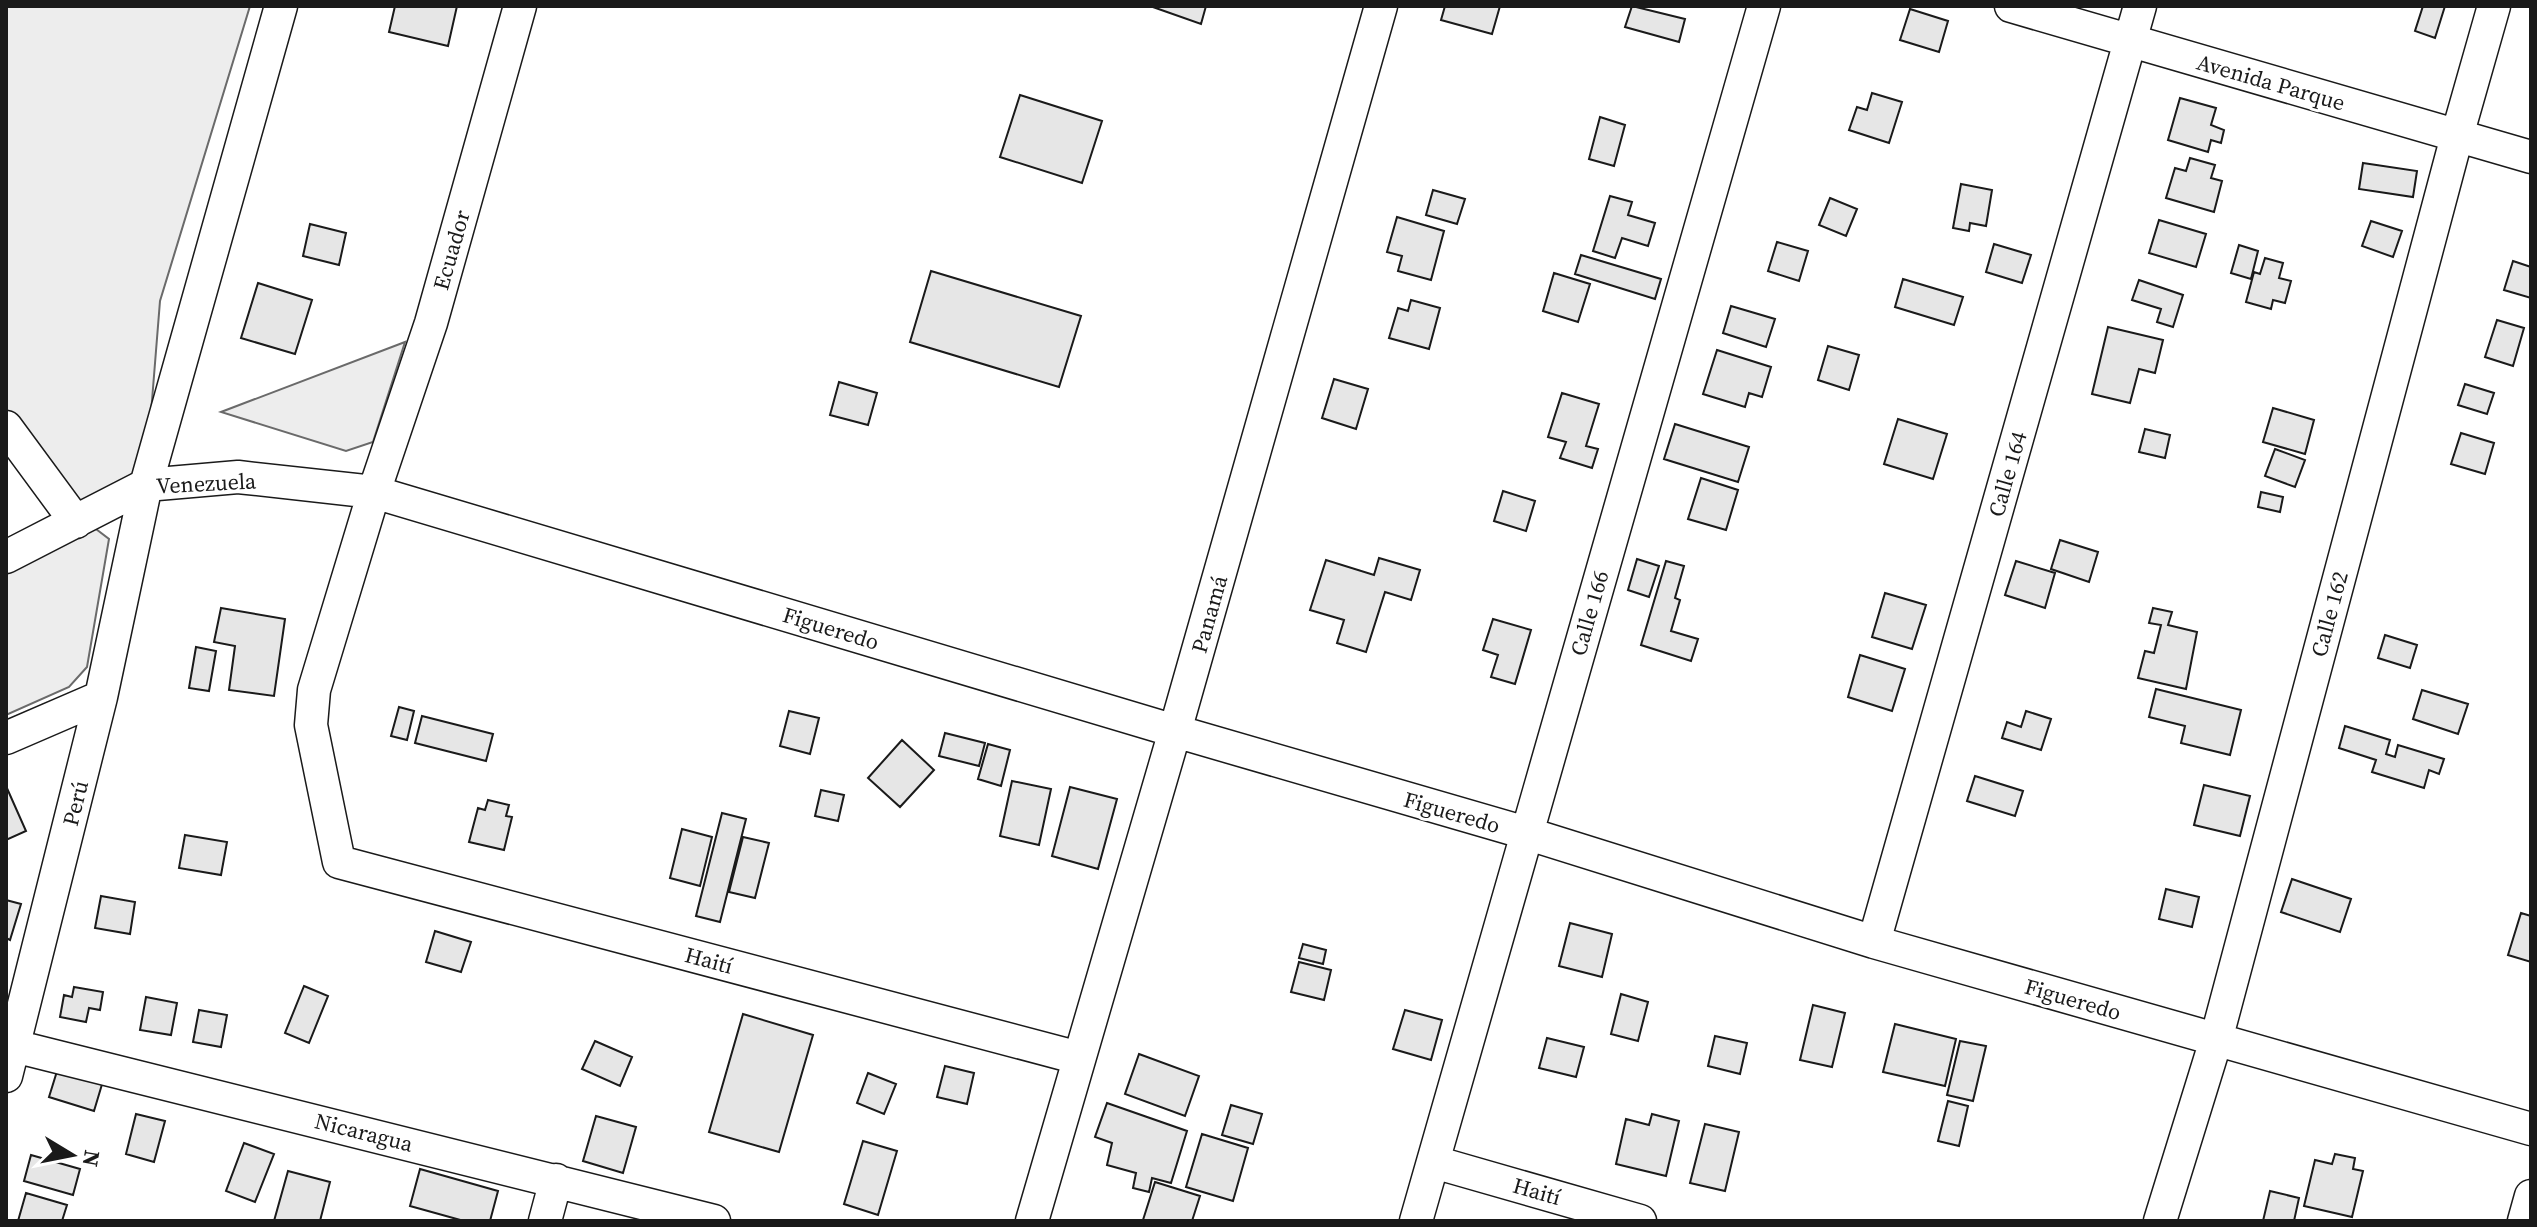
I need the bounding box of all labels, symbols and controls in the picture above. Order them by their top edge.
street label: Avenida Parque [2193,47,2349,117]
street label: Ecuador [425,206,477,293]
street label: Calle 164 [1981,428,2033,520]
street label: Venezuela [155,465,258,501]
street label: Calle 166 [1563,567,1615,659]
street label: Calle 162 [2303,568,2355,660]
street label: Panamá [1184,571,1235,656]
street label: Figueredo [779,599,883,657]
street label: Perú [55,777,95,829]
street label: Figueredo [1400,784,1504,840]
street label: Haití [682,939,736,981]
street label: Figueredo [2021,971,2125,1027]
street label: Nicaragua [312,1105,417,1159]
north arrow [32,1115,112,1195]
text: N [76,1148,108,1169]
street label: Haití [1510,1170,1564,1212]

